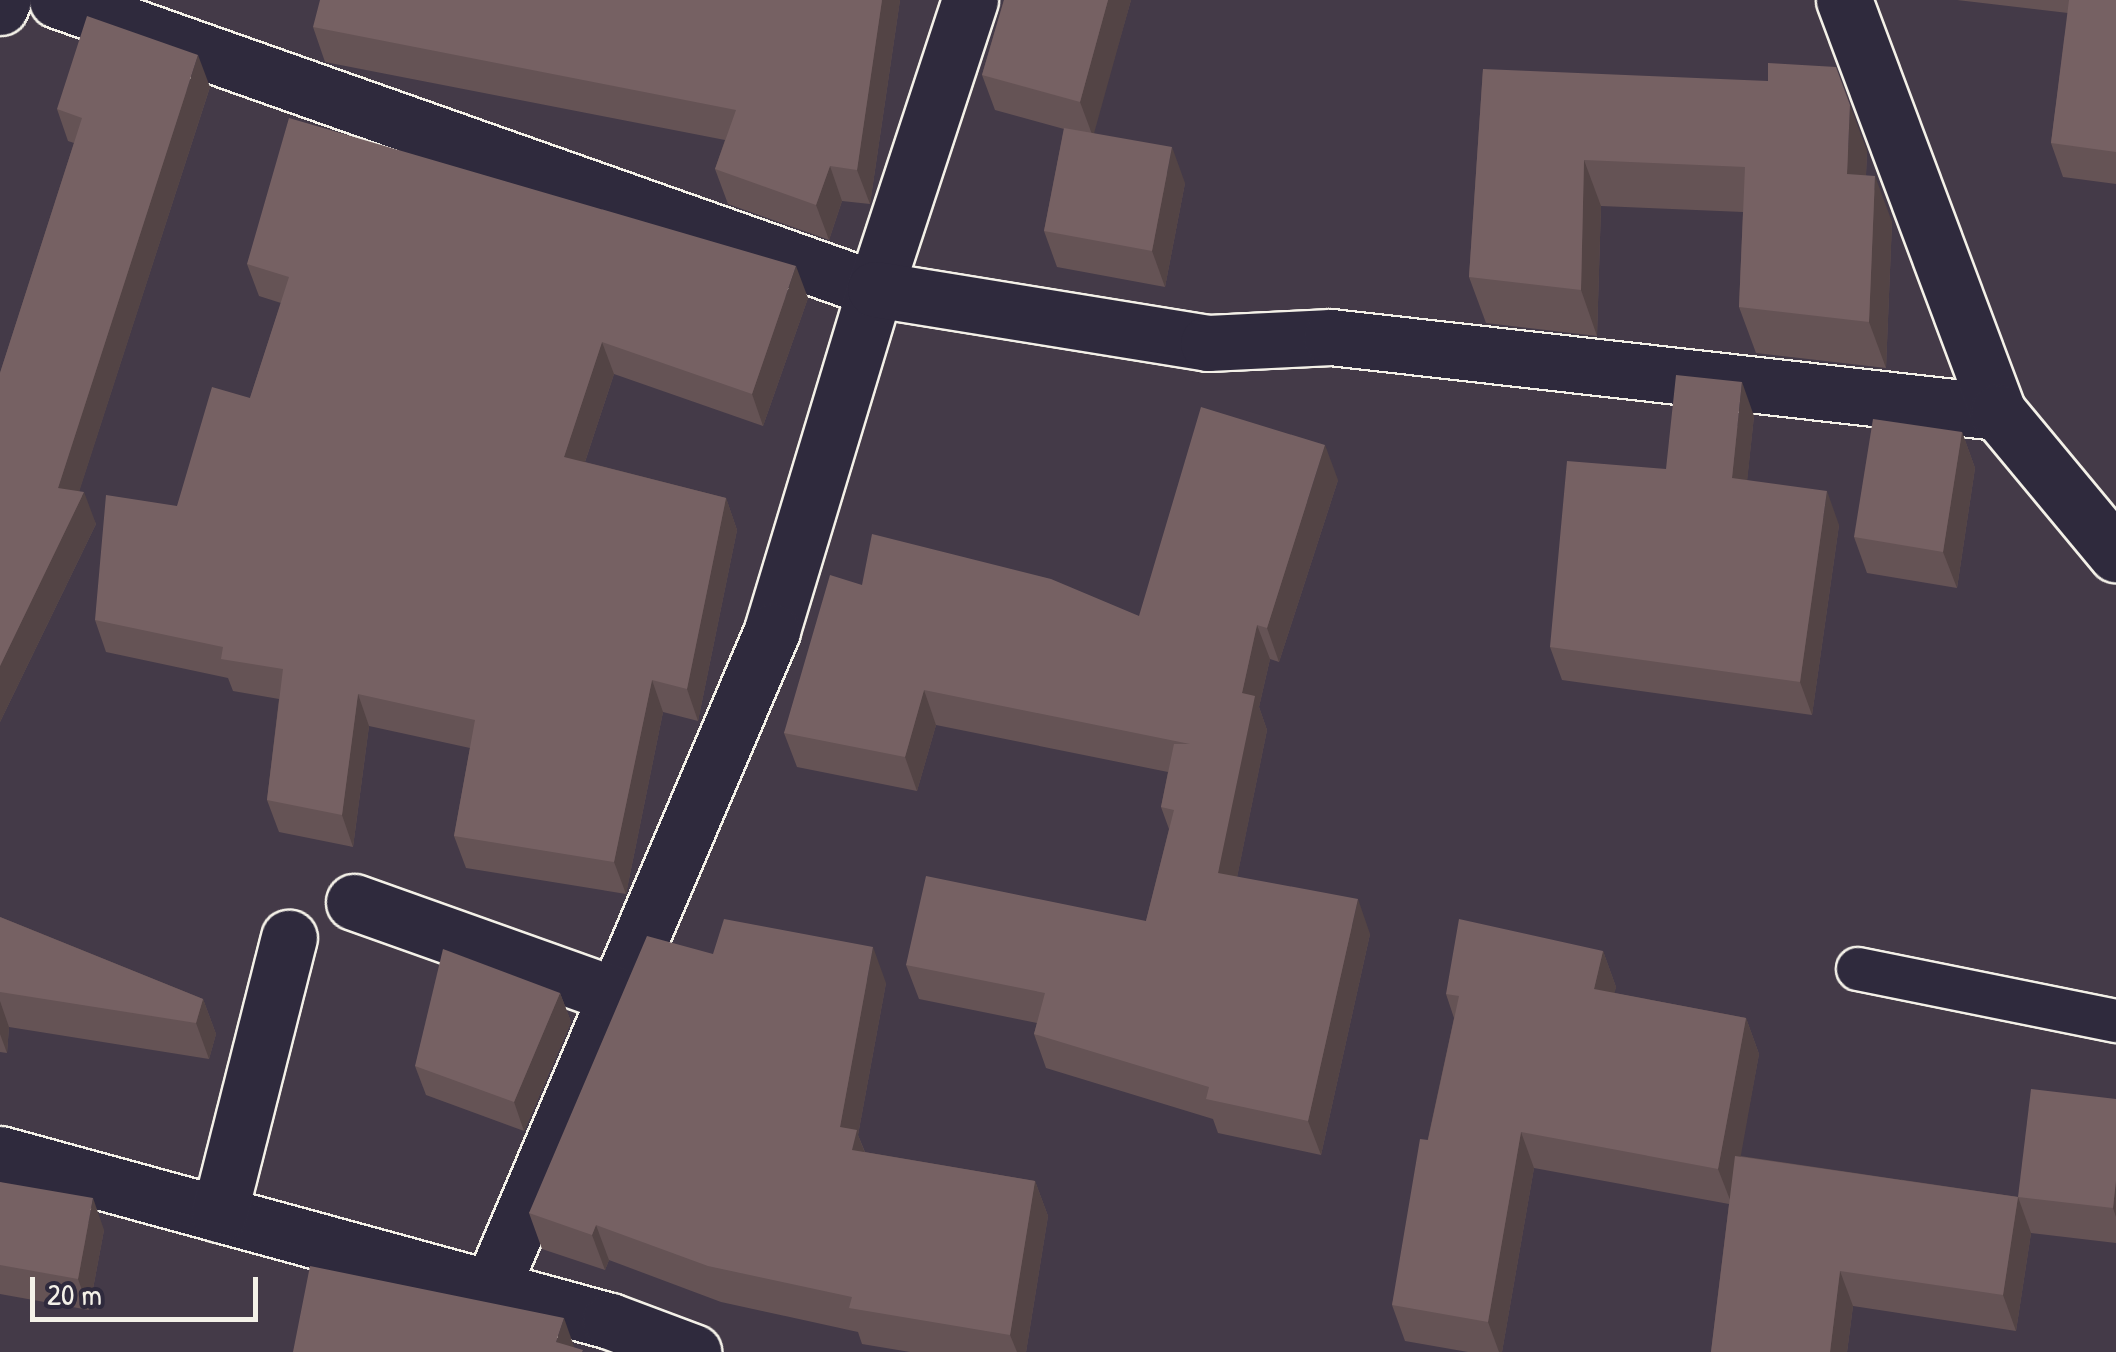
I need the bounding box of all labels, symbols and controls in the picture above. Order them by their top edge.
scale bar [35,1257,262,1319]
text: 20 m [47,1274,102,1314]

